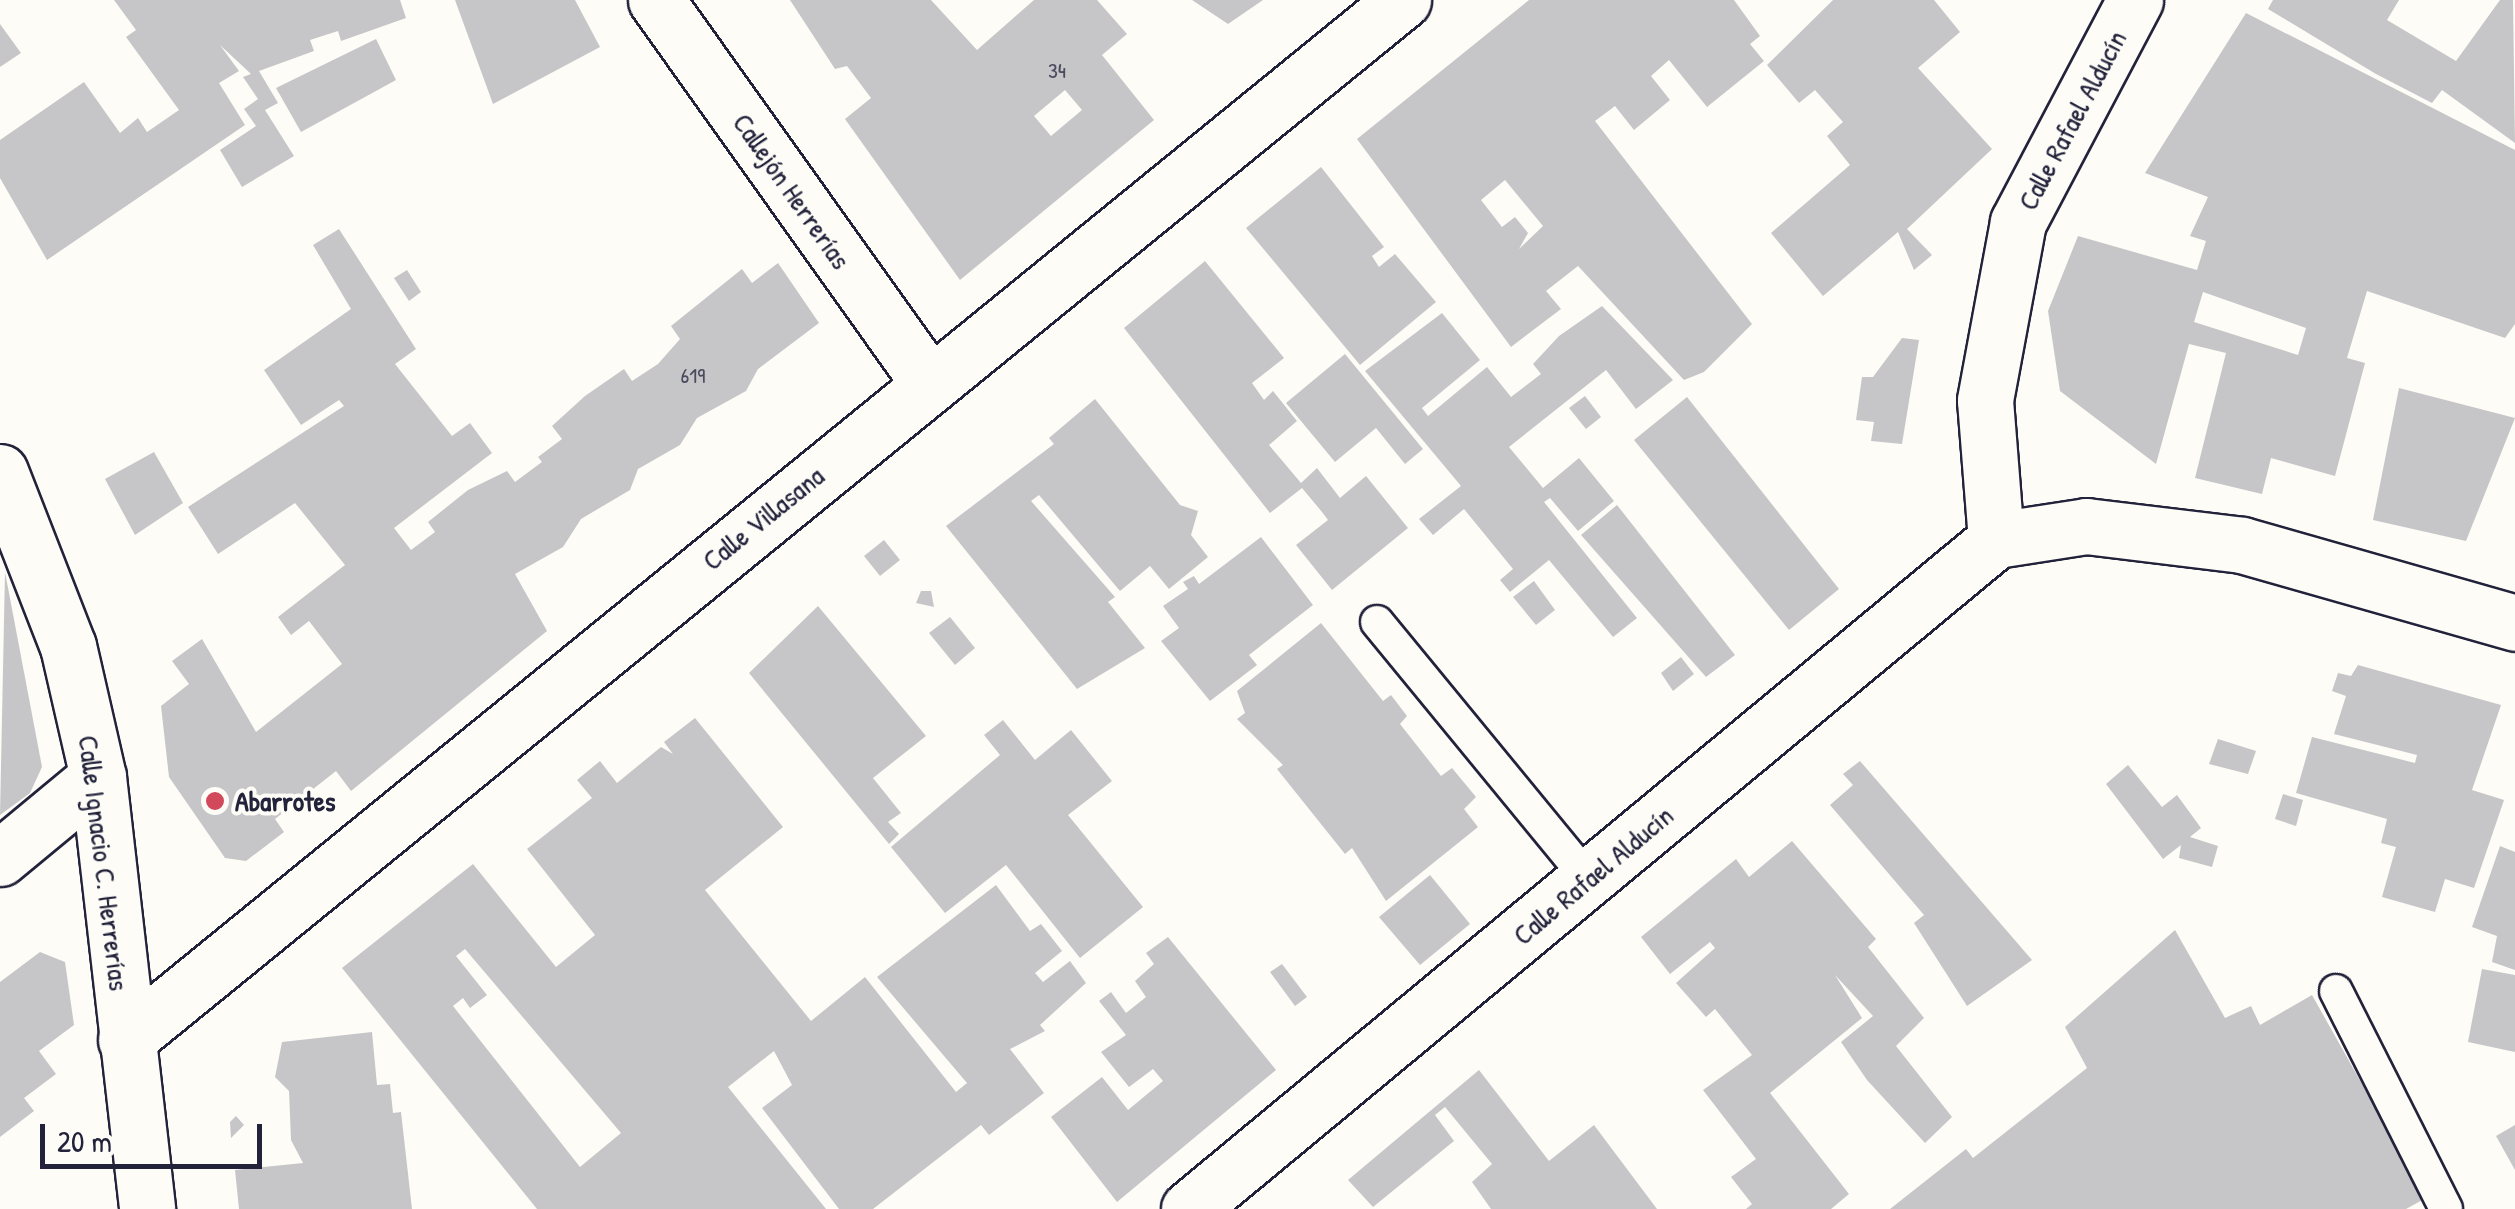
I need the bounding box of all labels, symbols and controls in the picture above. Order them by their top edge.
street label: Calle Rafael Alducín [2011,24,2133,216]
house number: 34 [1048,58,1066,84]
street label: Callejón Herrerías [726,107,858,275]
house number: 619 [681,363,705,389]
street label: Calle Villasana [696,459,830,577]
street label: Calle Ignacio C. Herrerías [72,733,136,993]
place label: Abarrotes [235,784,336,818]
marker: Abarrotes [204,790,226,812]
street label: Calle Rafael Alducín [1506,798,1680,952]
scale bar [45,1104,268,1166]
text: 20 m [57,1121,112,1161]

